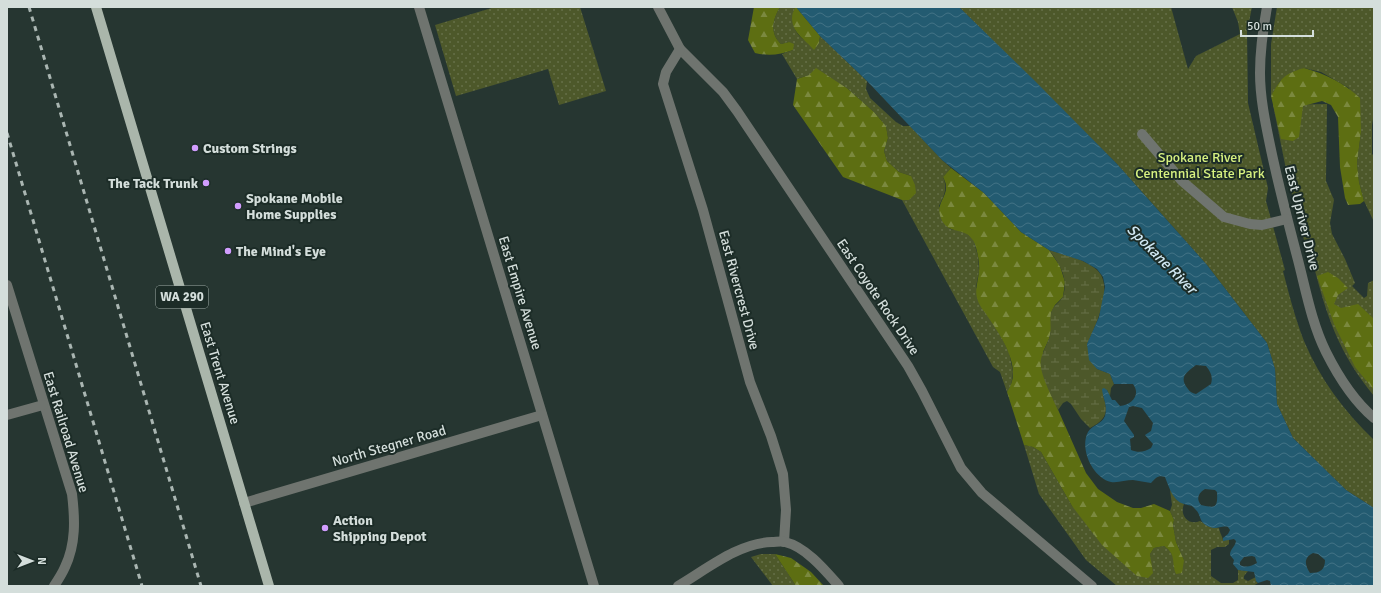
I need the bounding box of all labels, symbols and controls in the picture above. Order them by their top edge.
scale bar [1241,12,1313,38]
text: 50 m [1247,19,1272,34]
place label: Custom Strings [203,140,297,157]
marker: Custom Strings [190,143,200,153]
park label: Spokane River Centennial State Park [1135,149,1265,182]
street label: East Upriver Drive [1281,164,1323,272]
place label: The Tack Trunk [108,175,199,192]
marker: The Tack Trunk [201,178,211,188]
place label: Spokane Mobile Home Supplies [246,190,343,223]
marker: Spokane Mobile Home Supplies [233,201,243,211]
water label: Spokane River [1124,221,1202,299]
street label: East Rivercrest Drive [715,228,763,352]
street label: East Empire Avenue [495,234,545,352]
street label: East Coyote Rock Drive [833,236,923,358]
place label: The Mind's Eye [236,243,326,260]
marker: The Mind's Eye [223,246,233,256]
road number: WA 290 [156,286,208,308]
street label: East Trent Avenue [196,320,244,426]
street label: East Railroad Avenue [39,369,93,495]
street label: North Stegner Road [330,422,448,470]
place label: Action Shipping Depot [333,512,427,545]
marker: Action Shipping Depot [320,523,330,533]
north arrow [12,541,52,581]
text: N [35,557,48,565]

